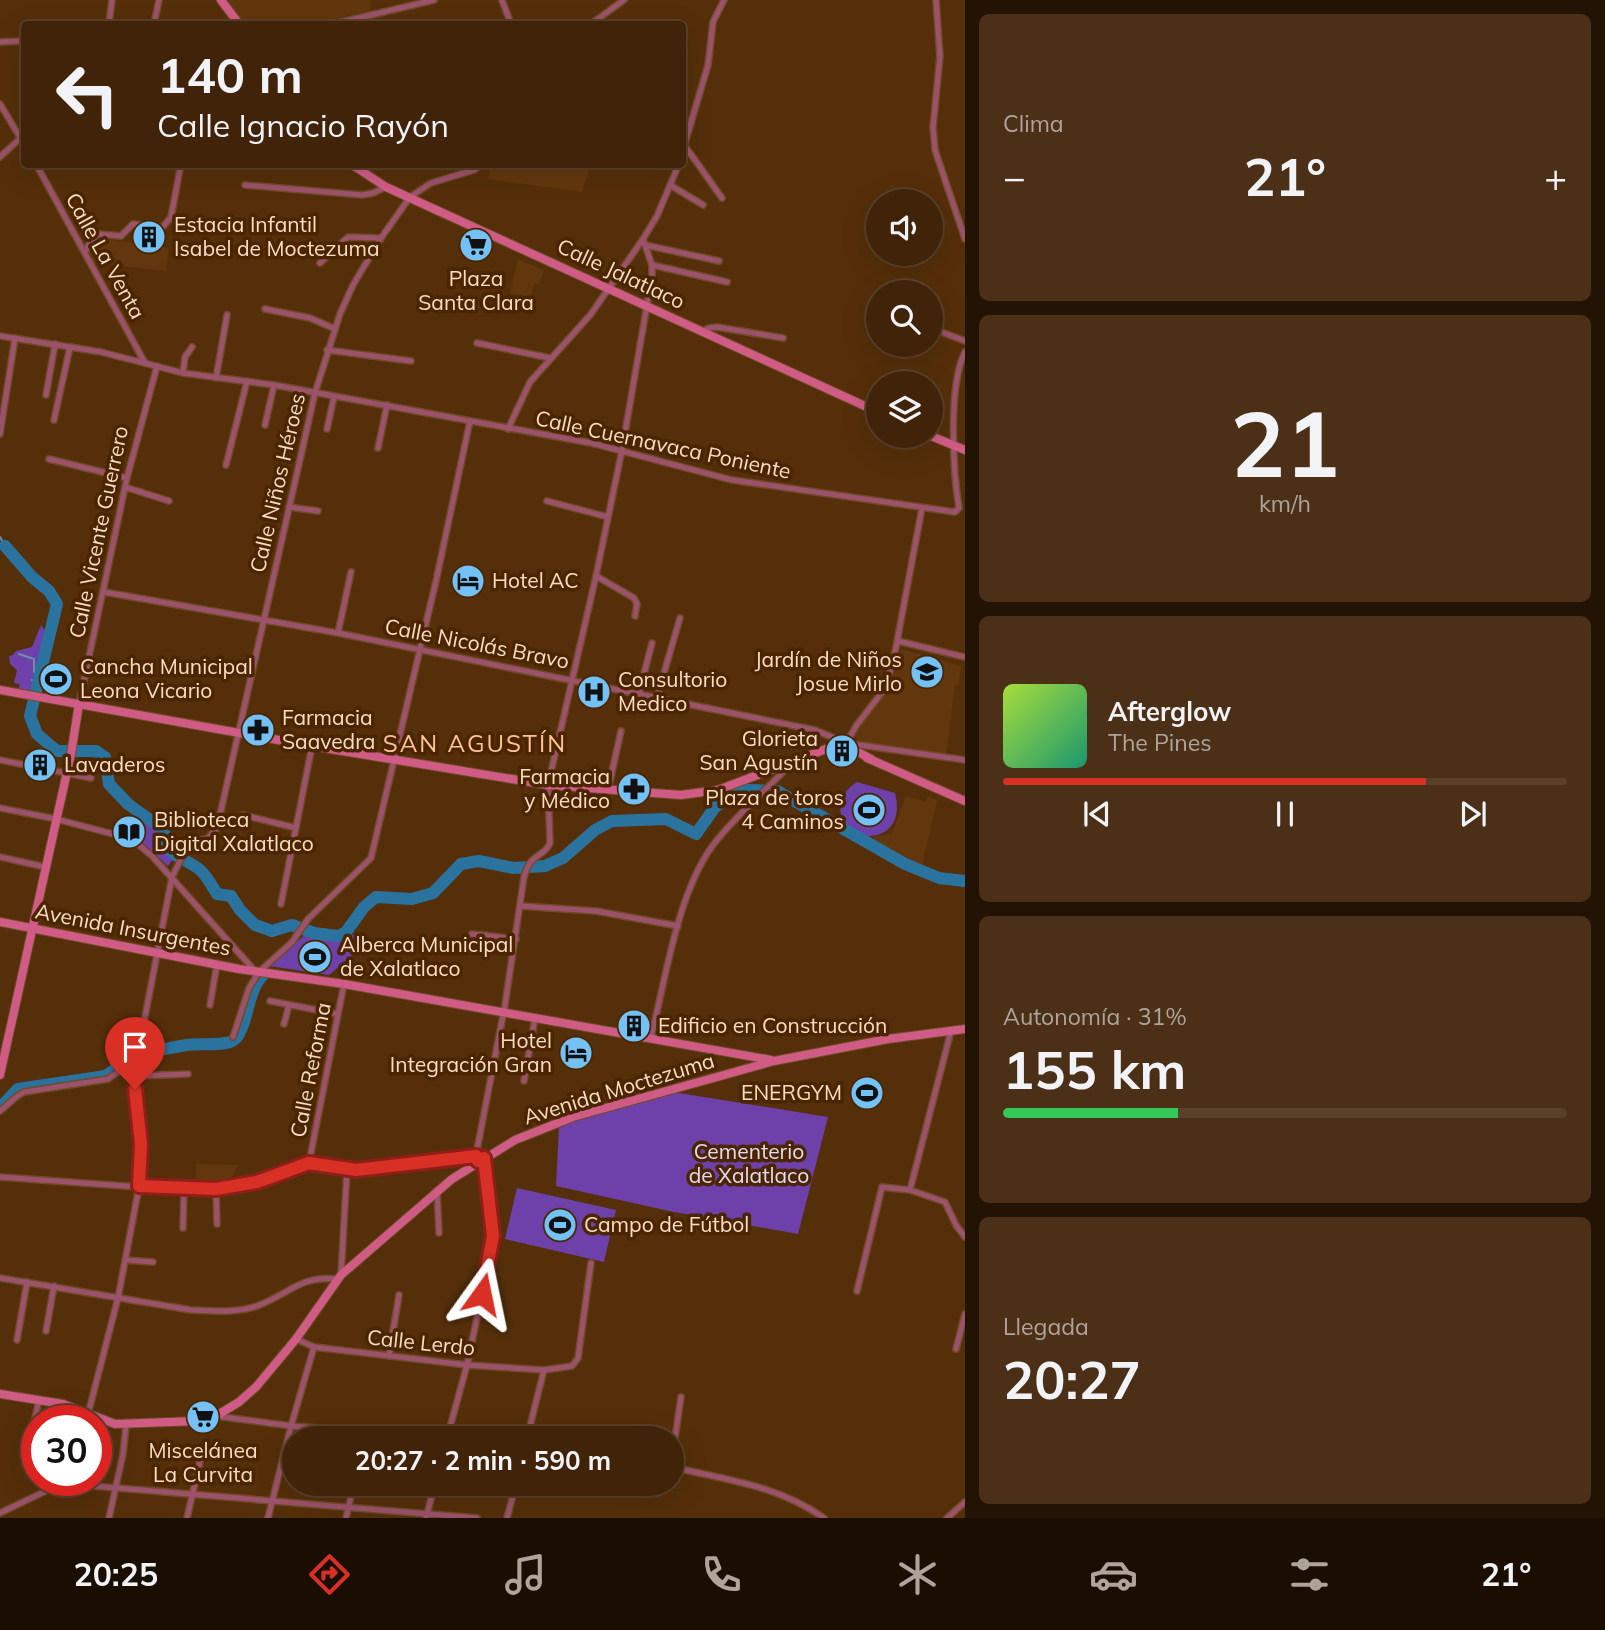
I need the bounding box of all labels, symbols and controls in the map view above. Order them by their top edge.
text: 140 m [157,44,303,105]
icon: left [42,49,133,140]
text: Calle Ignacio Rayón [157,105,449,145]
text: Clima [1003,109,1064,138]
text: 21° [1244,144,1326,209]
text: − [1003,153,1026,201]
text: + [1544,153,1567,201]
street label: Calle La Venta [61,188,151,323]
map controls [866,189,943,448]
button: sound [866,189,943,266]
place label: Estacia Infantil Isabel de Moctezuma [174,211,380,261]
building icon: Estacia Infantil Isabel de Moctezuma [130,218,168,256]
supermarket icon: Plaza Santa Clara [457,226,495,264]
street label: Calle Jalatlaco [553,232,689,314]
place label: Plaza Santa Clara [418,265,534,315]
button: search [866,280,943,357]
button: layers [866,371,943,448]
text: 21 [1230,386,1340,500]
street label: Calle Niños Héroes [244,391,310,575]
street label: Calle Cuernavaca Poniente [533,404,793,484]
street label: Calle Vicente Guerrero [63,423,133,640]
text: km/h [1259,489,1311,518]
hotel icon: Hotel AC [449,562,487,600]
place label: Hotel AC [492,567,579,593]
street label: Calle Nicolás Bravo [383,612,572,674]
place label: Jardín de Niños Josue Mirlo [755,646,902,696]
place label: Cancha Municipal Leona Vicario [80,653,253,703]
school or university icon: Jardín de Niños Josue Mirlo [908,653,946,691]
sports icon: Cancha Municipal Leona Vicario [37,660,75,698]
place label: Consultorio Medico [618,666,727,716]
hospital icon: Consultorio Medico [575,673,613,711]
text: Afterglow [1108,695,1231,728]
place label: Farmacia Saavedra [282,704,375,754]
pharmacy icon: Farmacia Saavedra [239,711,277,749]
place label: Glorieta San Agustín [699,725,818,775]
district label: SAN AGUSTÍN [383,728,567,758]
text: The Pines [1108,728,1212,757]
building icon: Glorieta San Agustín [823,732,861,770]
building icon: Lavaderos [21,746,59,784]
place label: Lavaderos [64,751,165,777]
place label: Farmacia y Médico [519,763,610,813]
pharmacy icon: Farmacia y Médico [615,770,653,808]
place label: Plaza de toros 4 Caminos [705,784,844,834]
sports icon: Plaza de toros 4 Caminos [850,791,888,829]
icon: previous [1078,795,1116,833]
icon: pause [1266,795,1304,833]
icon: next [1454,795,1492,833]
place label: Biblioteca Digital Xalatlaco [154,806,314,856]
library icon: Biblioteca Digital Xalatlaco [110,813,148,851]
street label: Avenida Insurgentes [33,897,233,961]
place label: Alberca Municipal de Xalatlaco [340,931,513,981]
sports icon: Alberca Municipal de Xalatlaco [296,938,334,976]
street label: Calle Reforma [284,1000,336,1139]
text: Autonomía · 31% [1003,1002,1187,1031]
building icon: Edificio en Construcción [615,1007,653,1045]
place label: Edificio en Construcción [658,1012,887,1038]
pin [105,1017,165,1089]
place label: Hotel Integración Gran [390,1027,552,1077]
icon: arrive [116,1028,154,1066]
hotel icon: Hotel Integración Gran [557,1034,595,1072]
text: 155 km [1003,1037,1186,1102]
street label: Avenida Moctezuma [520,1047,717,1129]
sports icon: ENERGYM [848,1074,886,1112]
place label: ENERGYM [741,1079,842,1105]
park label: Cementerio de Xalatlaco [689,1138,809,1188]
sports icon: Campo de Fútbol [541,1206,579,1244]
place label: Campo de Fútbol [584,1211,749,1237]
position arrow [445,1257,519,1331]
text: Llegada [1003,1312,1089,1341]
street label: Calle Lerdo [366,1323,476,1361]
text: 20:27 [1003,1347,1141,1412]
supermarket icon: Miscelánea La Curvita [184,1398,222,1436]
speed limit sign: 30 [21,1405,112,1496]
place label: Miscelánea La Curvita [149,1437,257,1487]
text: 20:27 · 2 min · 590 m [355,1444,611,1477]
icon: directions [305,1550,354,1599]
icon: music [501,1550,550,1599]
icon: phone [697,1550,746,1599]
icon: climate [893,1550,942,1599]
icon: car [1089,1550,1138,1599]
icon: filters [1285,1550,1334,1599]
text: 20:25 [73,1554,158,1594]
text: 21° [1481,1554,1531,1594]

